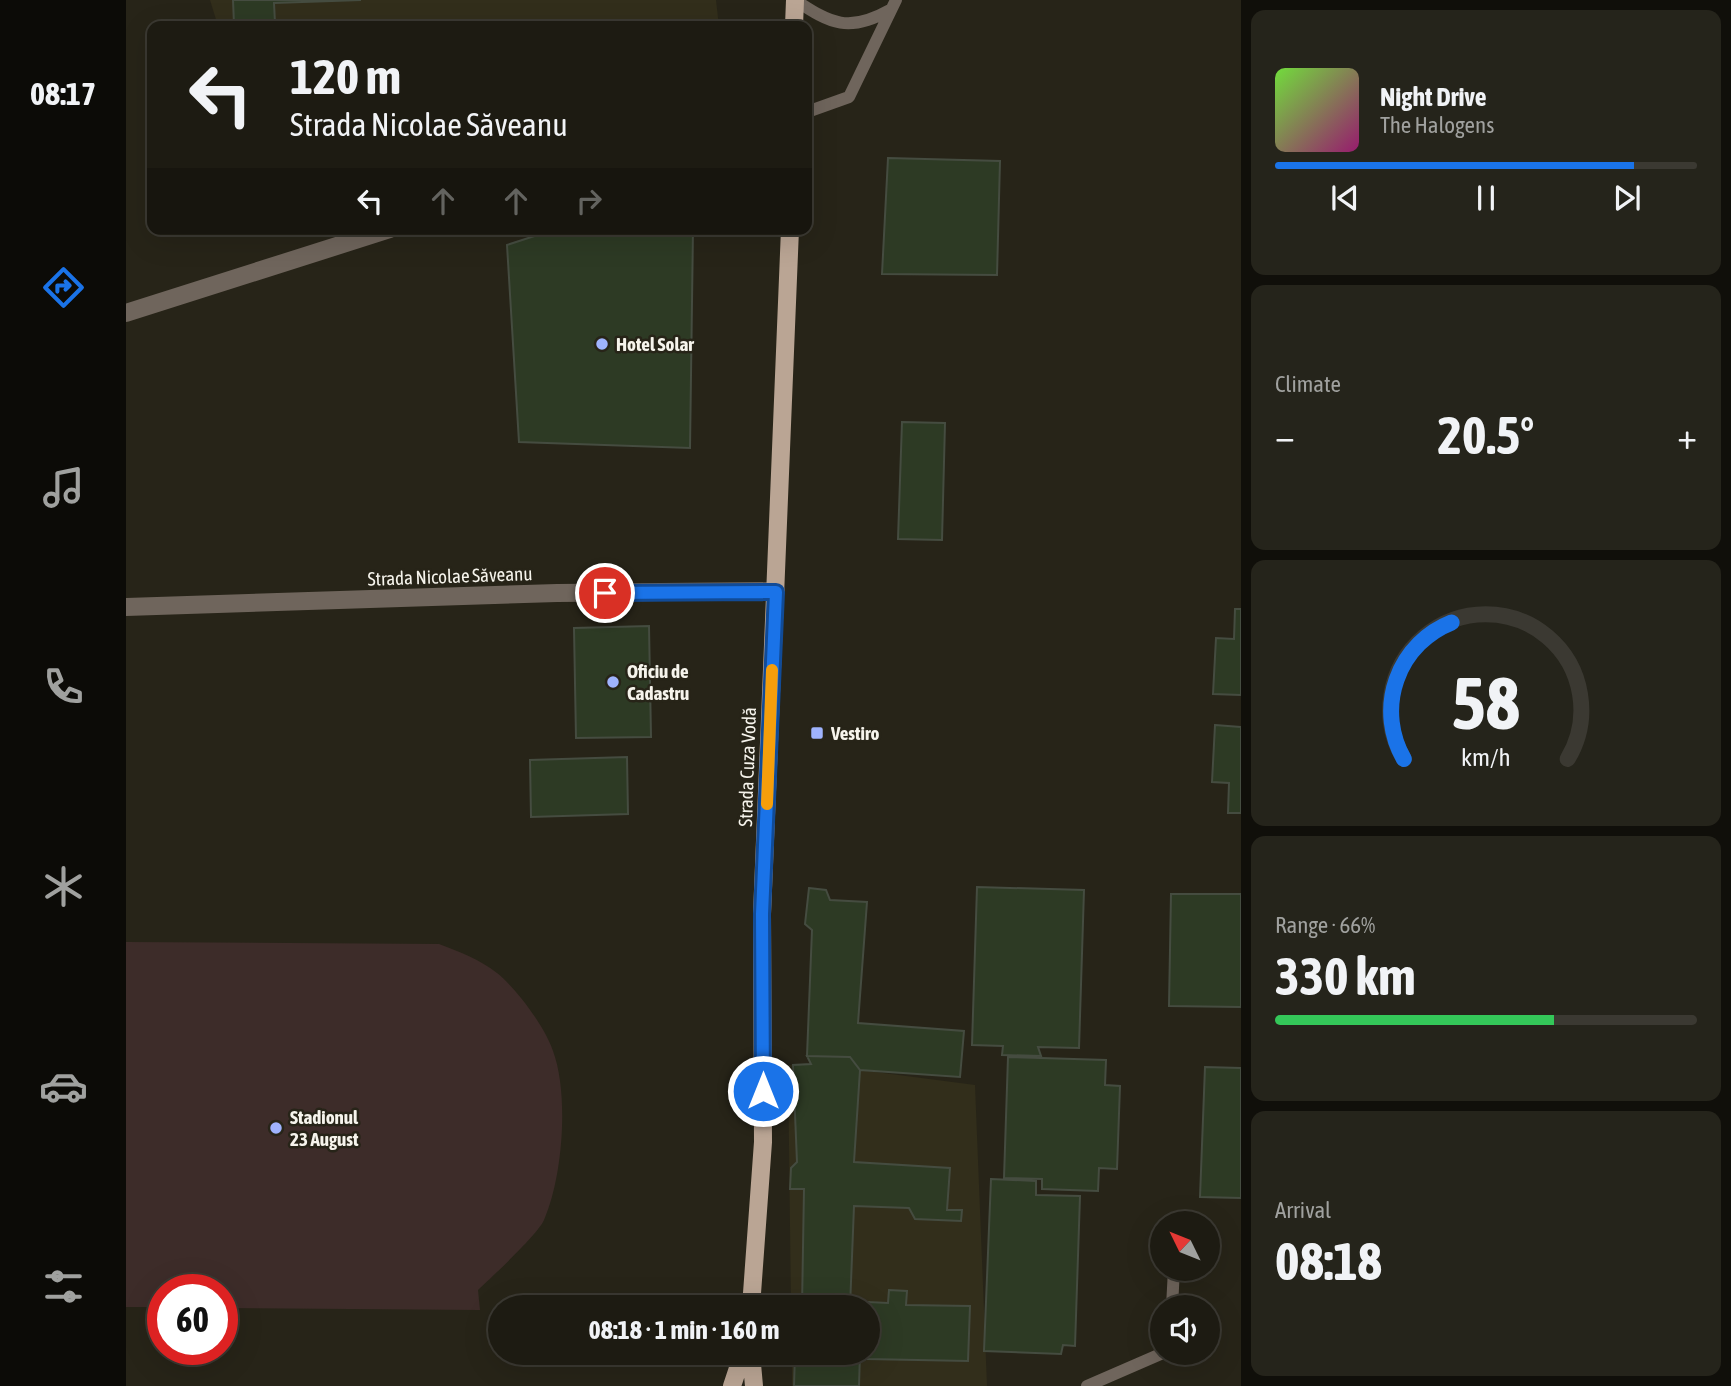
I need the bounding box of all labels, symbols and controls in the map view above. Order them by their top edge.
text: 120 m [290,48,401,104]
icon: left [175,49,266,140]
text: 08:17 [30,75,96,112]
text: Night Drive [1380,82,1487,112]
text: Strada Nicolae Săveanu [290,106,568,143]
text: The Halogens [1380,112,1494,138]
icon: previous [1326,179,1364,217]
icon: pause [1467,179,1505,217]
icon: next [1608,179,1646,217]
icon: left [351,182,389,220]
icon: ahead [424,182,462,220]
icon: ahead [497,182,535,220]
icon: right [570,182,608,220]
icon: directions [39,263,88,312]
place label: Hotel Solar [616,333,694,355]
marker: Hotel Solar [594,336,610,352]
text: Climate [1275,371,1341,397]
text: 20.5° [1438,405,1534,465]
text: − [1275,414,1295,457]
text: + [1677,414,1697,457]
icon: music [39,463,88,512]
street label: Strada Nicolae Săveanu [367,562,533,590]
pin [575,563,635,623]
icon: arrive [586,574,624,612]
place label: Oficiu de Cadastru [627,660,689,704]
text: 58 [1452,661,1520,744]
icon: phone [39,662,88,711]
marker: Oficiu de Cadastru [605,674,621,690]
street label: Strada Cuza Vodă [734,707,760,827]
place label: Vestiro [830,722,880,744]
marker: Vestiro [809,725,825,741]
text: km/h [1461,743,1511,771]
icon: climate [39,862,88,911]
text: Range · 66% [1275,912,1375,938]
text: 330 km [1275,946,1416,1006]
position arrow [726,1054,800,1128]
icon: car [39,1062,88,1111]
place label: Stadionul 23 August [290,1106,359,1150]
marker: Stadionul 23 August [268,1120,284,1136]
text: Arrival [1275,1197,1331,1223]
north arrow [1150,1211,1220,1281]
map controls [1150,1211,1220,1365]
text: 08:18 [1275,1231,1382,1291]
icon: filters [39,1262,88,1311]
speed limit sign: 60 [147,1274,238,1365]
button: sound [1150,1295,1220,1365]
text: 08:18 · 1 min · 160 m [589,1315,779,1345]

